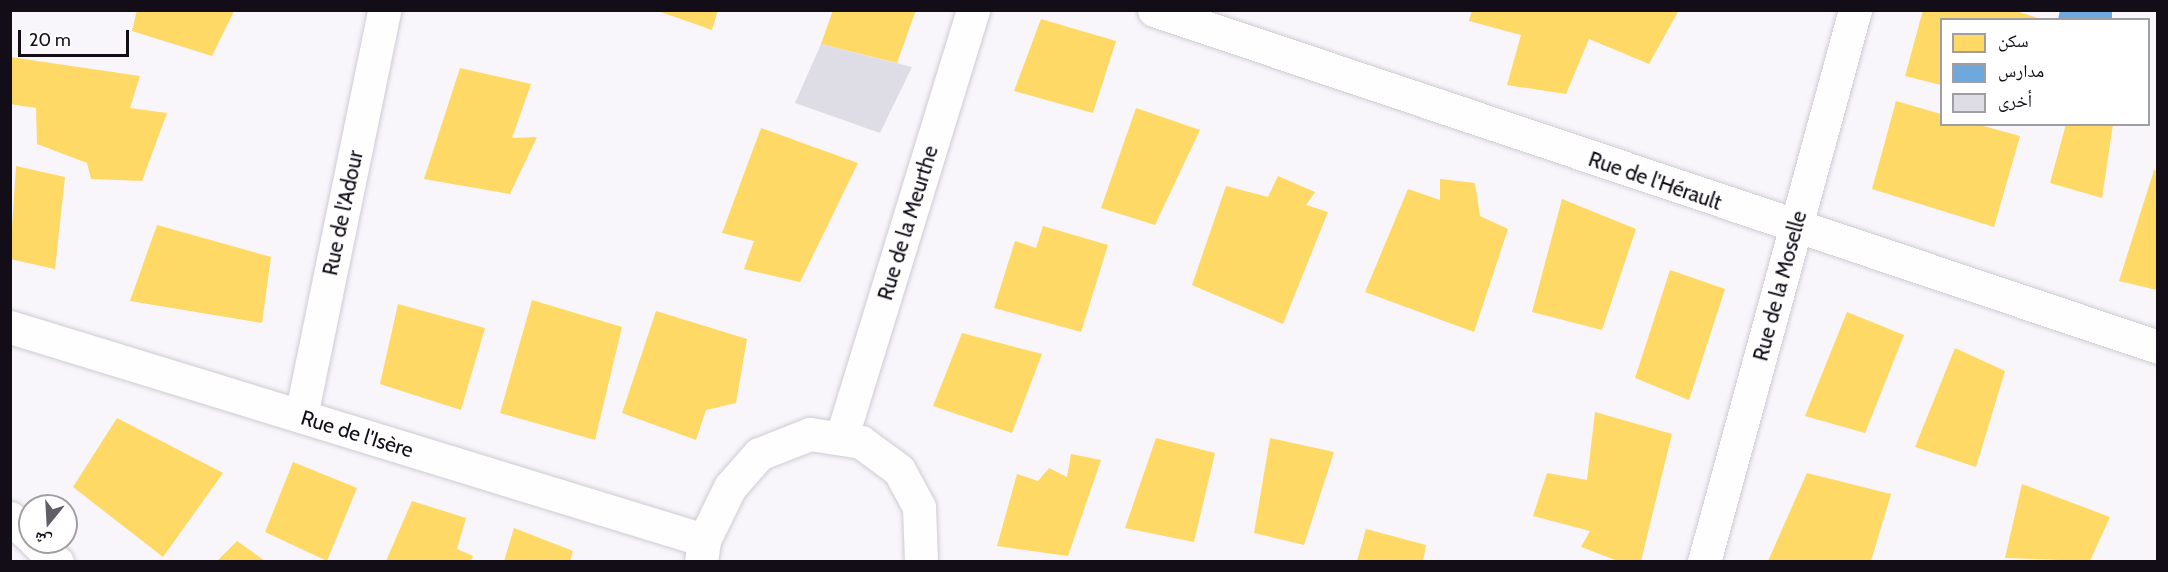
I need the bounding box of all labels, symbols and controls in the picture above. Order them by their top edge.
scale bar [21,18,132,56]
legend [1940,18,2150,126]
text: 20 m [29,29,71,51]
text: سكن [1998,30,2029,52]
text: مدارس [1998,60,2044,82]
text: أخرى [1998,90,2032,112]
street label: Rue de la Meurthe [873,143,943,303]
street label: Rue de l'Hérault [1585,146,1725,216]
street label: Rue de l'Adour [317,148,369,278]
street label: Rue de la Moselle [1748,208,1812,364]
street label: Rue de l'Isère [298,405,416,463]
north arrow [18,494,78,554]
text: ش [32,528,54,551]

